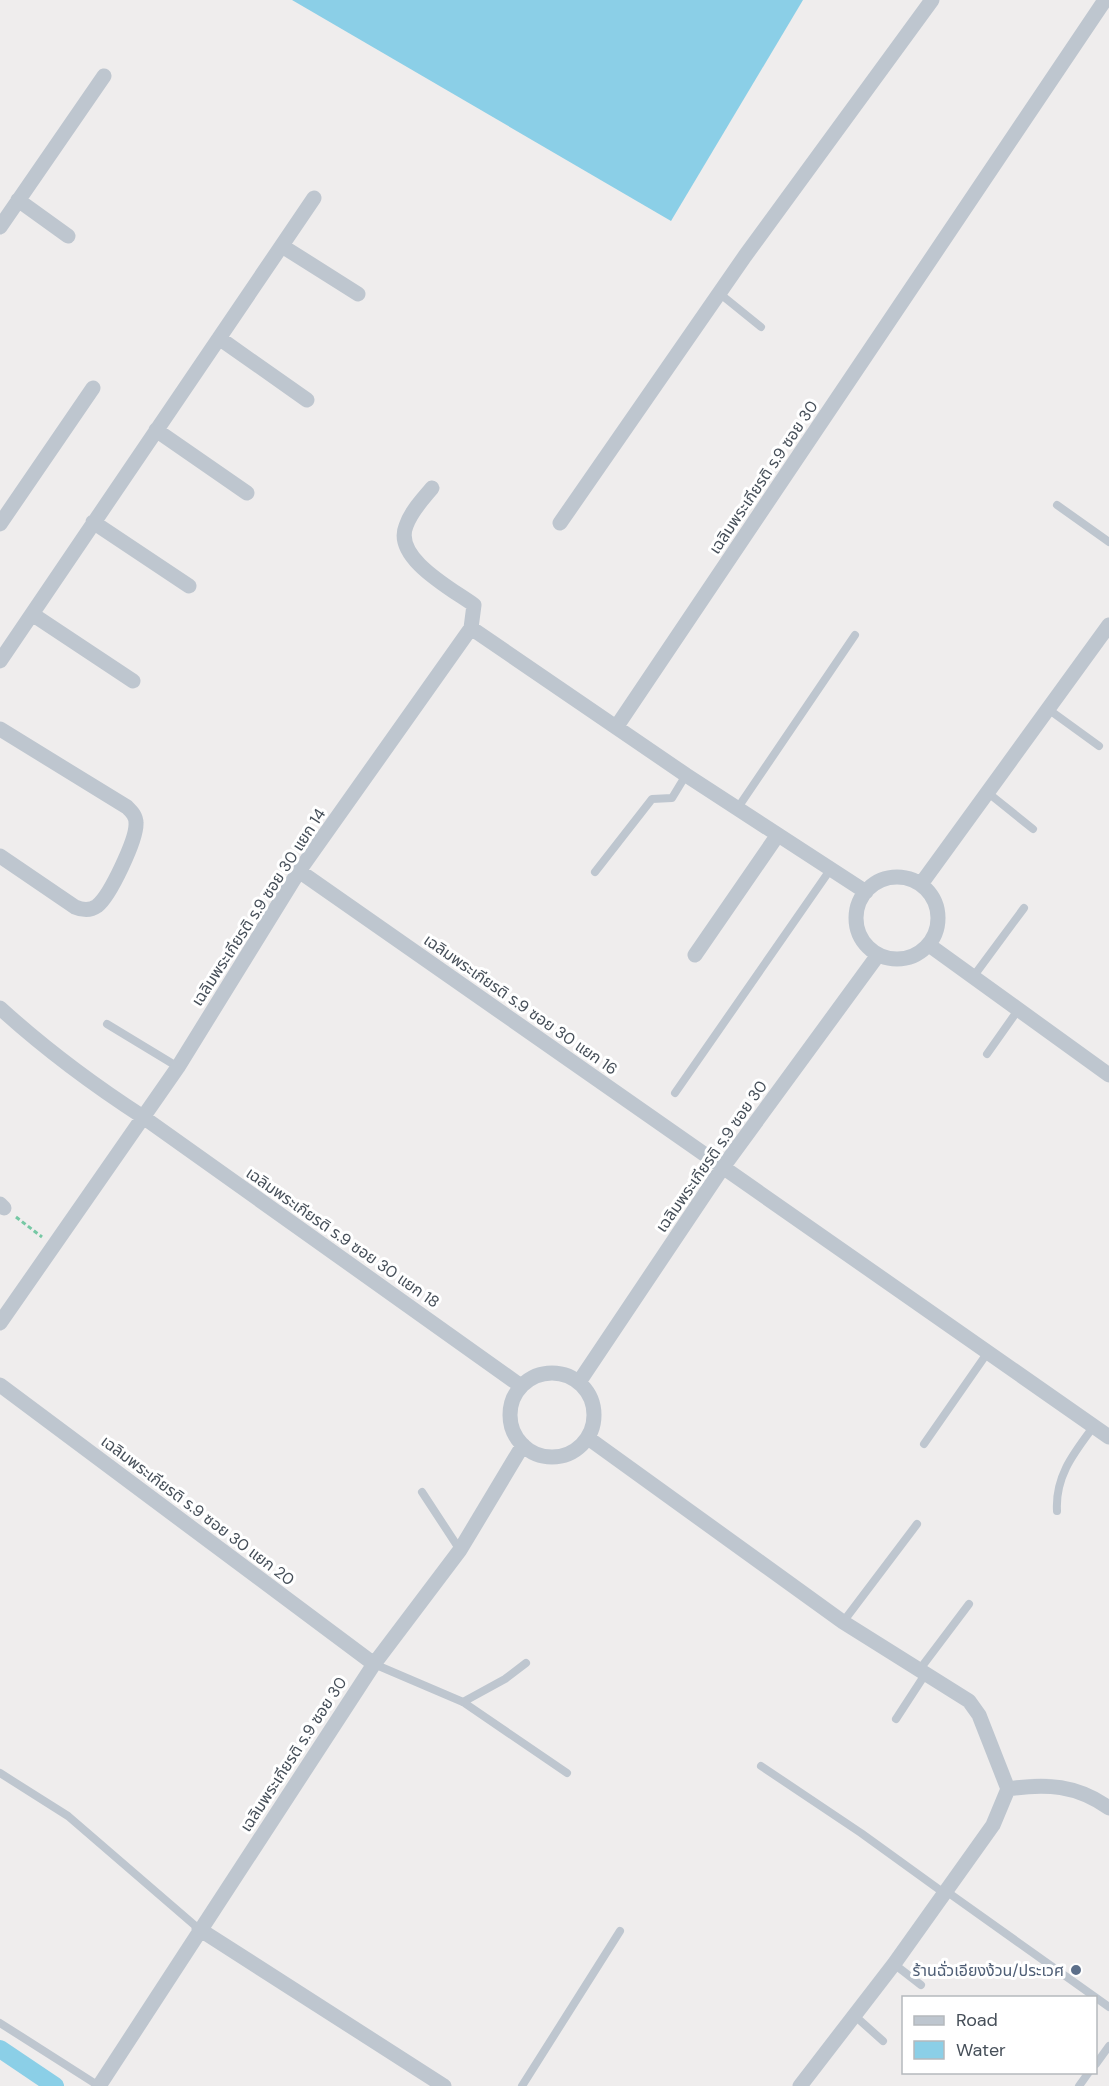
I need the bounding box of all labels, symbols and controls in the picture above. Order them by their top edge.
street label: เฉลิมพระเกียรติ ร.9 ซอย 30 [704,396,823,558]
street label: เฉลิมพระเกียรติ ร.9 ซอย 30 แยก 14 [187,804,330,1010]
street label: เฉลิมพระเกียรติ ร.9 ซอย 30 แยก 16 [420,929,622,1080]
street label: เฉลิมพระเกียรติ ร.9 ซอย 30 [651,1076,772,1236]
street label: เฉลิมพระเกียรติ ร.9 ซอย 30 แยก 18 [242,1162,444,1312]
street label: เฉลิมพระเกียรติ ร.9 ซอย 30 แยก 20 [97,1431,299,1590]
street label: เฉลิมพระเกียรติ ร.9 ซอย 30 [235,1673,351,1836]
place label: ร้านฉั่วเอียงง้วน/ประเวศ [913,1960,1064,1981]
marker: ร้านฉั่วเอียงง้วน/ประเวศ [1069,1963,1083,1977]
legend [902,1996,1097,2074]
text: Road [956,2008,998,2032]
text: Water [956,2038,1006,2062]

